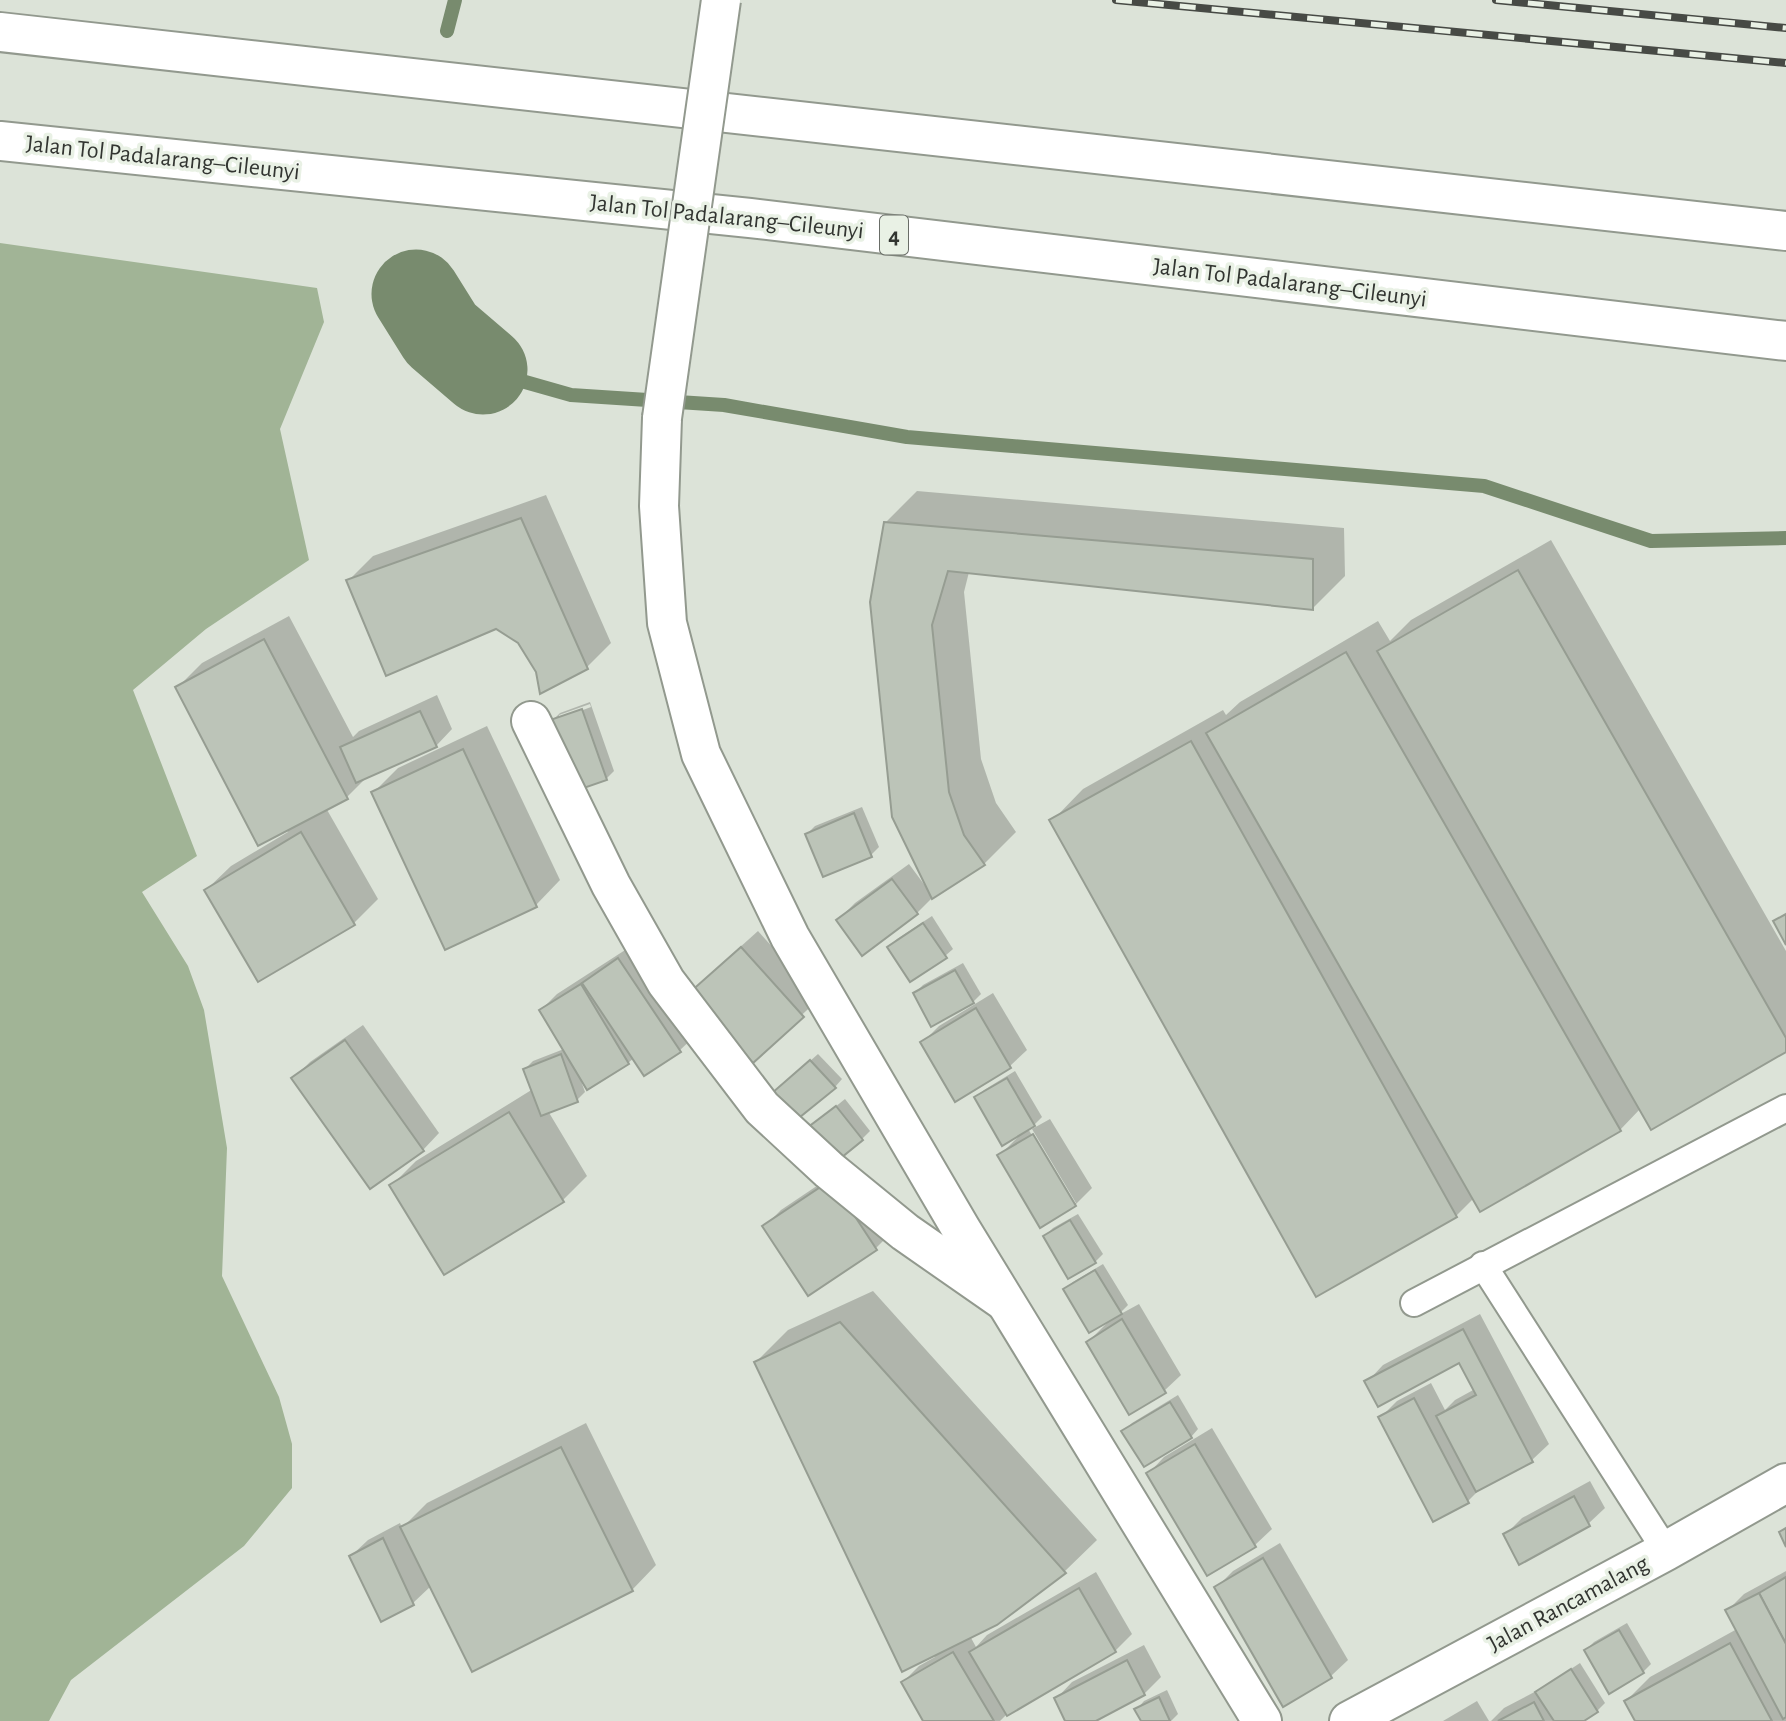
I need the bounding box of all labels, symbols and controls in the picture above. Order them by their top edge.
street label: Jalan Tol Padalarang–Cileunyi [25,132,301,184]
street label: Jalan Tol Padalarang–Cileunyi [589,191,865,243]
road number: 4 [880,216,908,254]
street label: Jalan Tol Padalarang–Cileunyi [1152,254,1428,312]
street label: Jalan Rancamalang [1484,1551,1653,1656]

